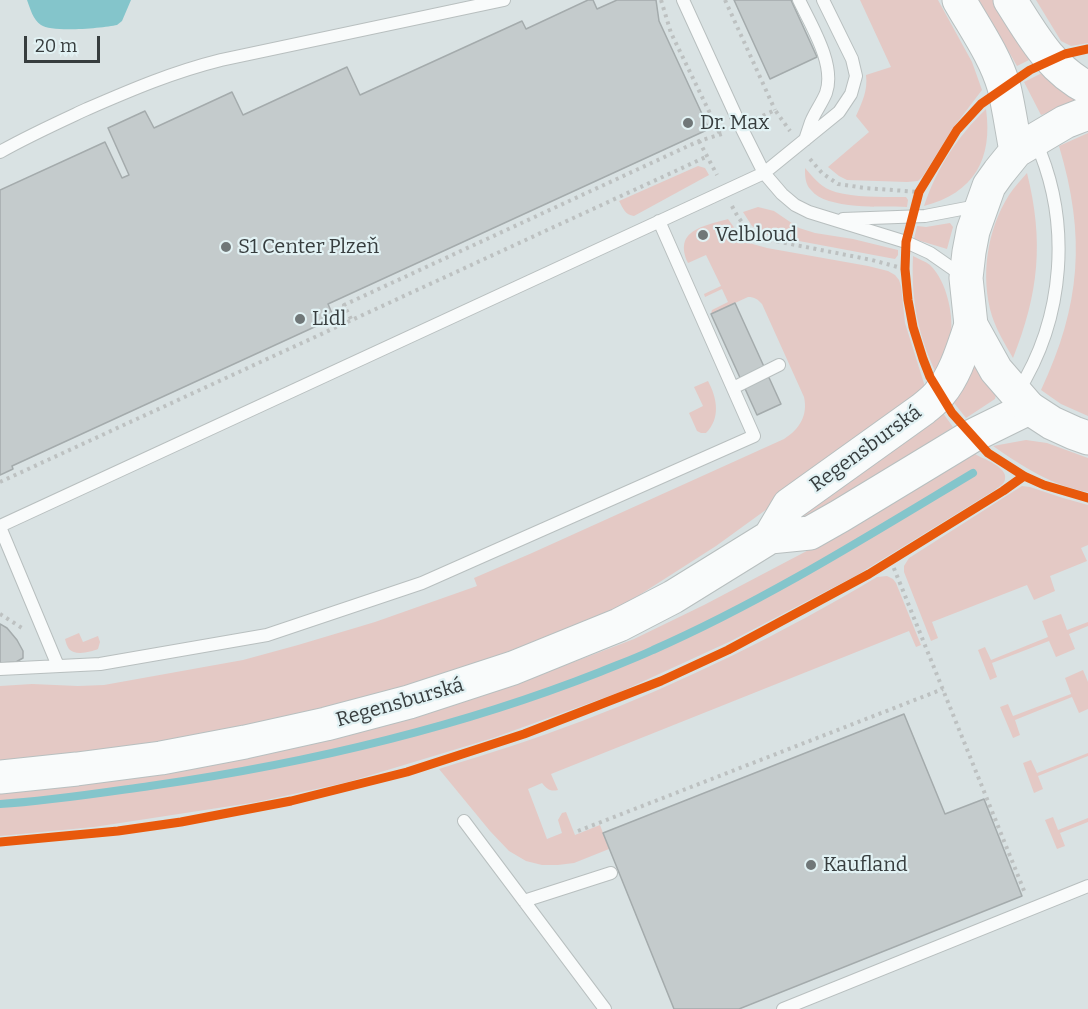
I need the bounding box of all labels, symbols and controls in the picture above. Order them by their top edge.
scale bar [27,24,104,62]
text: 20 m [35,35,77,57]
place label: Dr. Max [700,111,769,135]
marker: Dr. Max [681,116,695,130]
place label: Velbloud [715,223,797,247]
marker: Velbloud [696,228,710,242]
place label: S1 Center Plzeň [238,235,379,259]
marker: S1 Center Plzeň [219,240,233,254]
place label: Lidl [312,307,346,331]
marker: Lidl [293,312,307,326]
street label: Regensburská [806,401,926,497]
street label: Regensburská [333,673,467,733]
place label: Kaufland [823,853,908,877]
marker: Kaufland [804,858,818,872]

